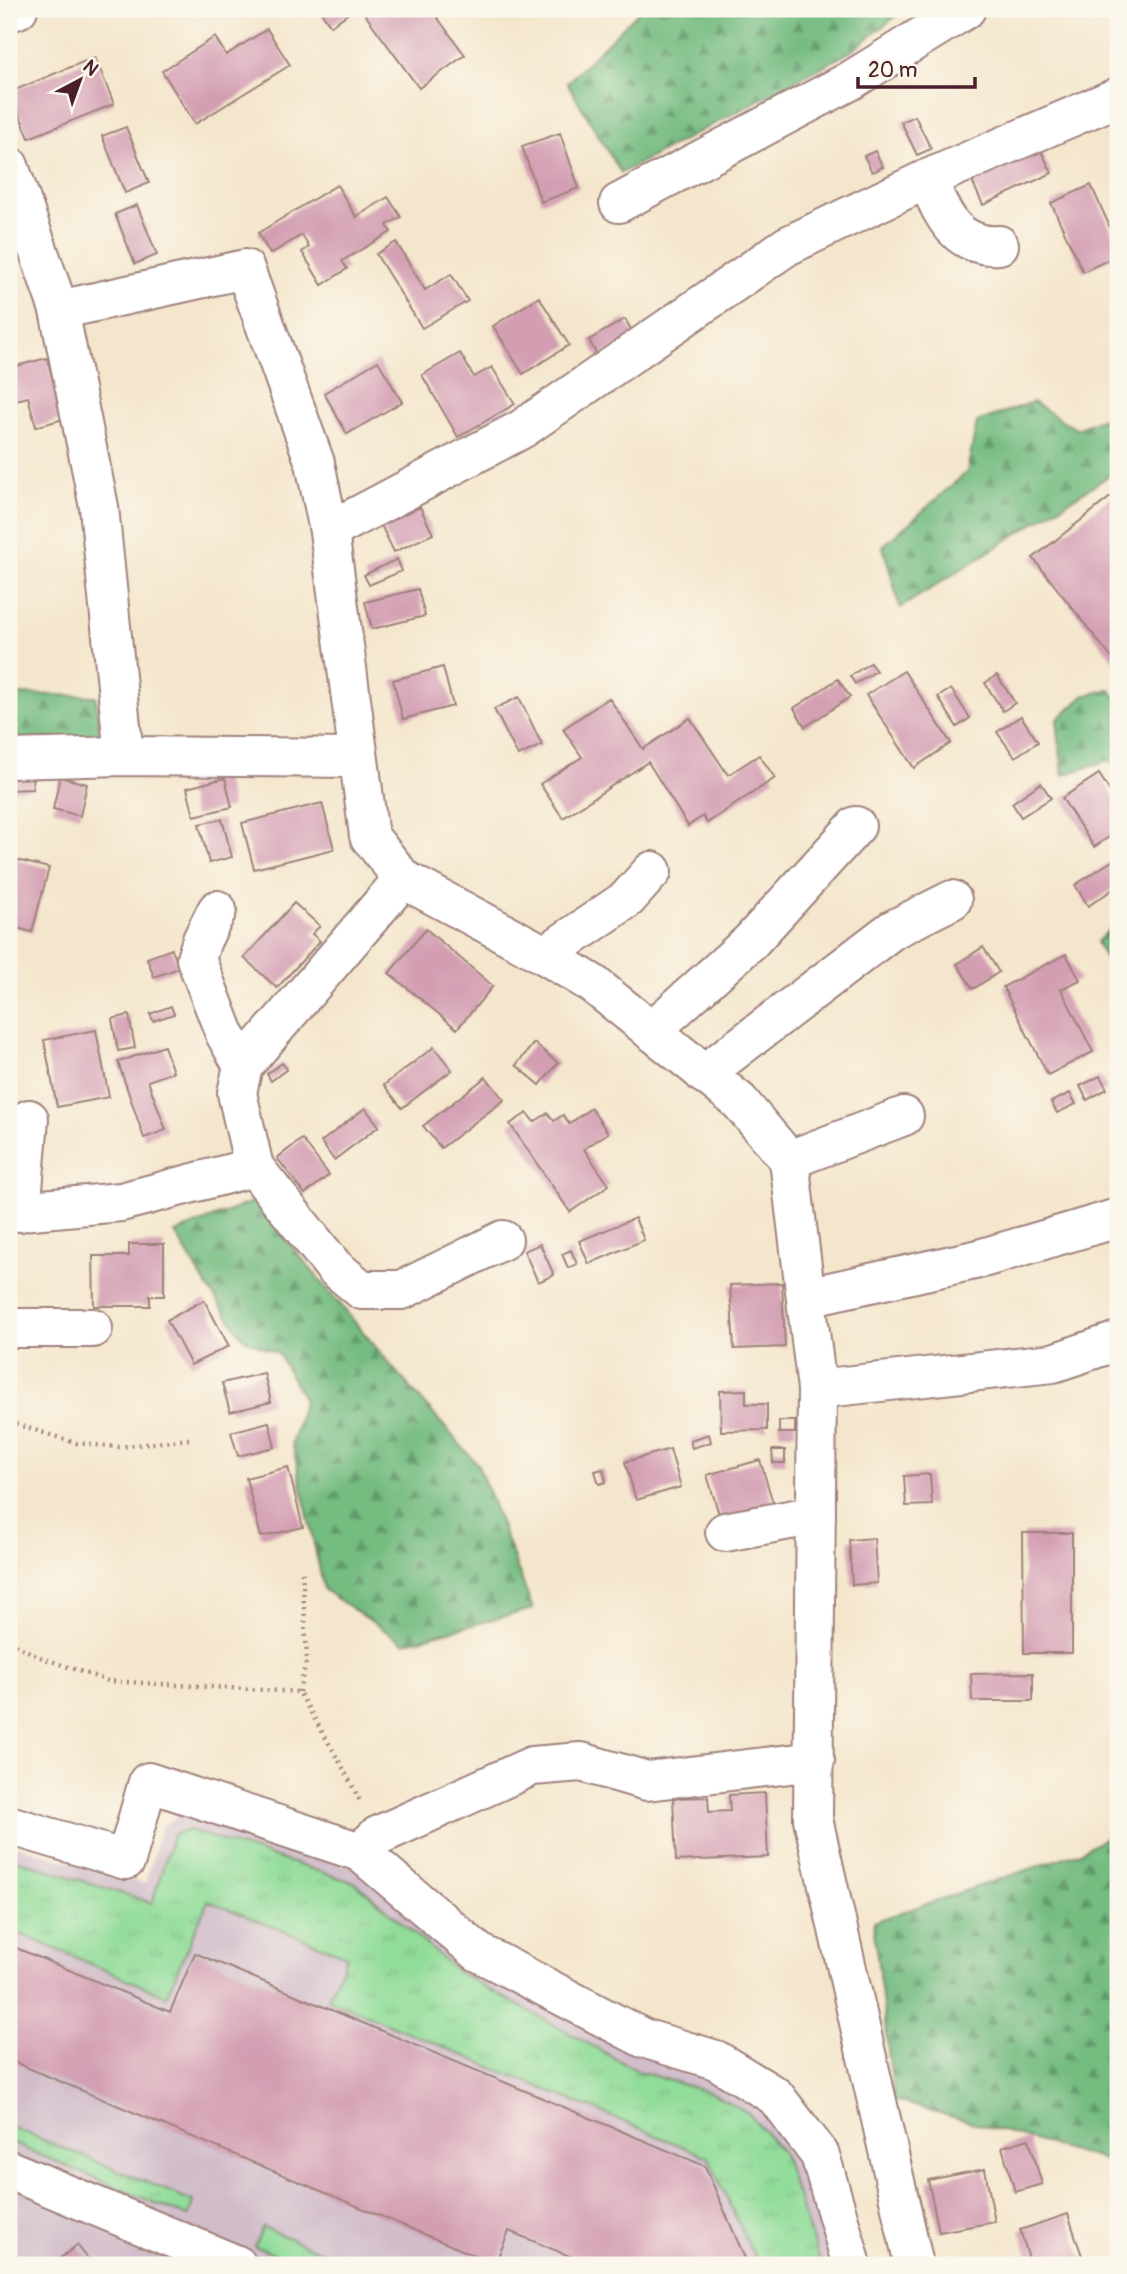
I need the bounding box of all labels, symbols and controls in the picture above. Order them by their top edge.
north arrow [46,46,116,116]
scale bar [858,46,975,90]
text: N [78,55,103,81]
text: 20 m [868,57,917,84]

